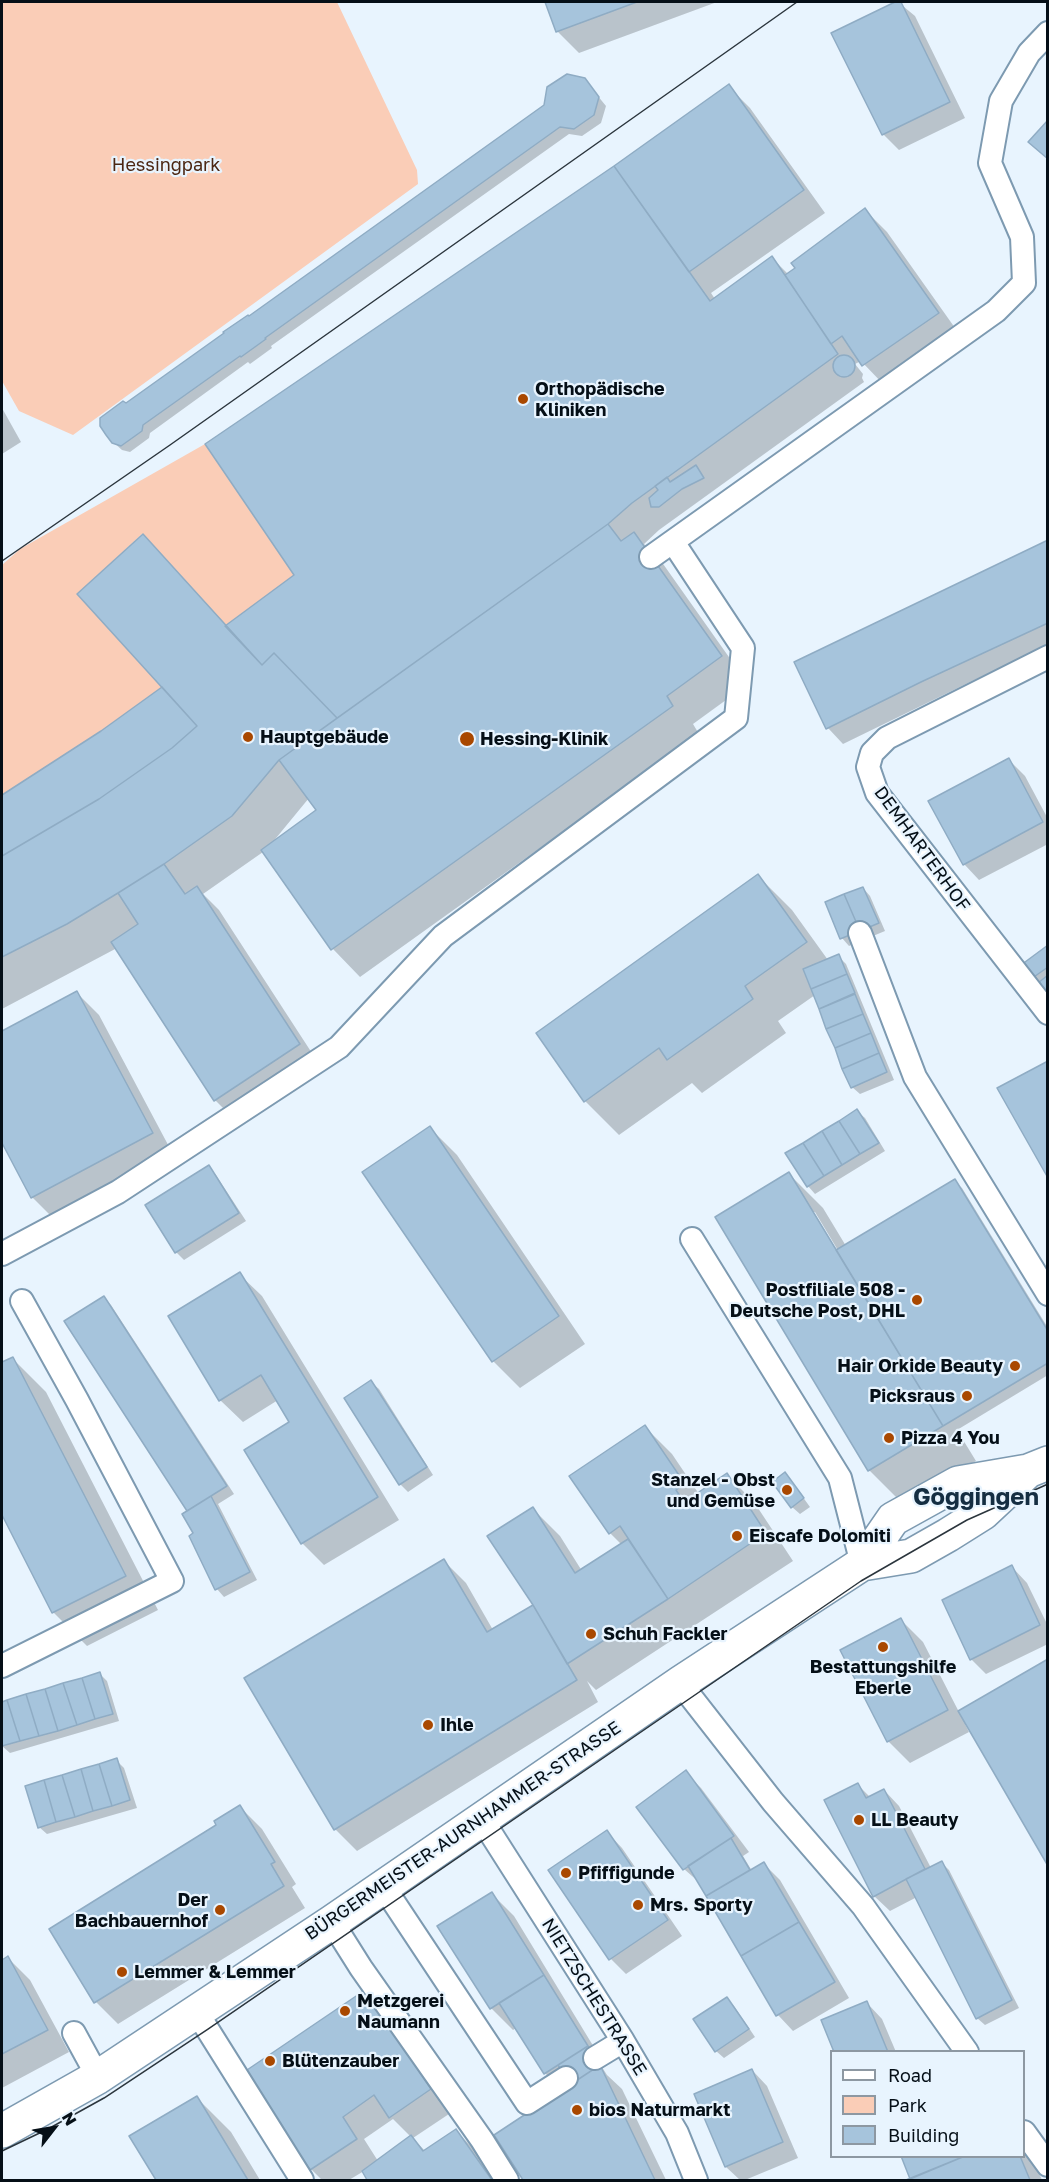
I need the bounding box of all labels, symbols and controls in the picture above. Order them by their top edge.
park label: Hessingpark [112,154,220,176]
place label: Orthopädische Kliniken [535,378,665,420]
marker: Orthopädische Kliniken [516,392,530,406]
place label: Hauptgebäude [260,726,389,748]
place label: Hessing-Klinik [480,728,608,750]
marker: Hauptgebäude [241,730,255,744]
marker: Hessing-Klinik [458,730,476,748]
street label: DEMHARTERHOF [869,782,975,916]
place label: Postfiliale 508 - Deutsche Post, DHL [730,1279,905,1322]
marker: Postfiliale 508 - Deutsche Post, DHL [910,1293,924,1307]
place label: Hair Orkide Beauty [837,1355,1003,1377]
marker: Hair Orkide Beauty [1008,1359,1022,1373]
place label: Picksraus [869,1385,955,1407]
marker: Picksraus [960,1389,974,1403]
place label: Pizza 4 You [901,1427,1000,1449]
marker: Pizza 4 You [882,1431,896,1445]
place label: Stanzel - Obst und Gemüse [651,1469,775,1512]
marker: Stanzel - Obst und Gemüse [780,1483,794,1497]
district label: Göggingen [913,1483,1039,1511]
place label: Eiscafe Dolomiti [749,1525,891,1547]
marker: Eiscafe Dolomiti [730,1529,744,1543]
place label: Schuh Fackler [603,1623,728,1645]
marker: Schuh Fackler [584,1627,598,1641]
marker: Bestattungshilfe Eberle [876,1640,890,1654]
place label: Bestattungshilfe Eberle [810,1656,956,1698]
place label: Ihle [440,1714,474,1736]
street label: BÜRGERMEISTER-AURNHAMMER-STRASSE [301,1717,625,1945]
marker: Ihle [421,1718,435,1732]
place label: LL Beauty [871,1809,959,1831]
marker: LL Beauty [852,1813,866,1827]
place label: Pfiffigunde [578,1862,675,1884]
marker: Pfiffigunde [559,1866,573,1880]
place label: Der Bachbauernhof [75,1889,208,1932]
place label: Mrs. Sporty [650,1894,753,1916]
marker: Mrs. Sporty [631,1898,645,1912]
marker: Der Bachbauernhof [213,1903,227,1917]
street label: NIETZSCHESTRASSE [537,1914,651,2080]
place label: Lemmer & Lemmer [134,1961,296,1983]
marker: Lemmer & Lemmer [115,1965,129,1979]
place label: Metzgerei Naumann [357,1990,444,2032]
marker: Metzgerei Naumann [338,2004,352,2018]
place label: Blütenzauber [282,2050,399,2072]
legend [830,2050,1025,2158]
marker: Blütenzauber [263,2054,277,2068]
text: Road [888,2064,932,2086]
text: Park [888,2094,927,2116]
north arrow [24,2098,84,2158]
place label: bios Naturmarkt [589,2099,731,2121]
marker: bios Naturmarkt [570,2103,584,2117]
text: N [58,2108,81,2129]
text: Building [888,2124,959,2146]

